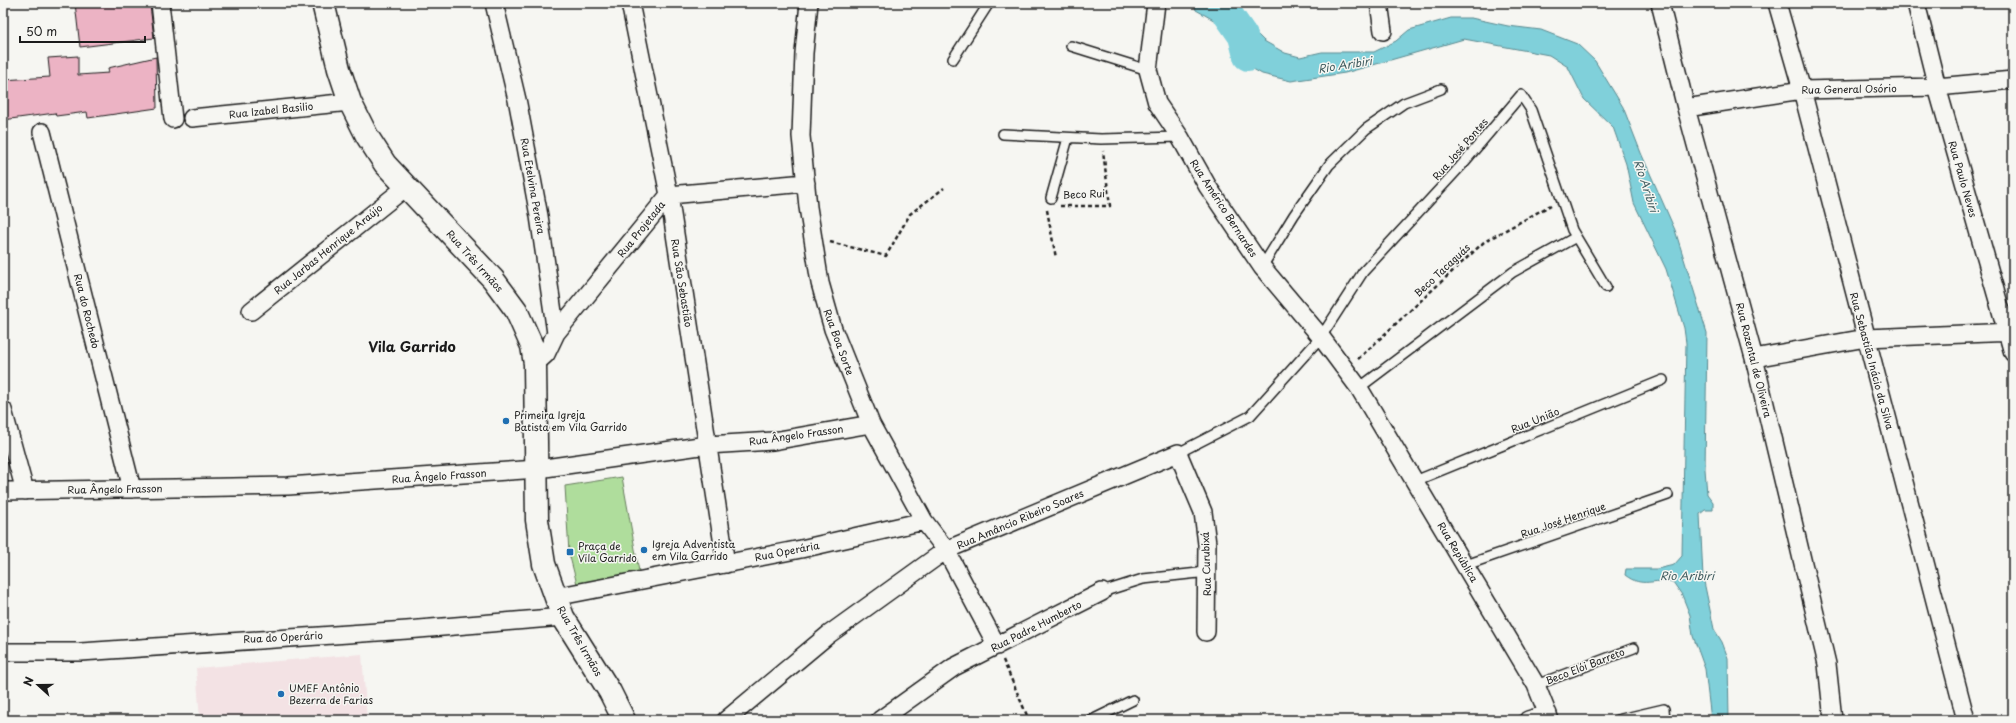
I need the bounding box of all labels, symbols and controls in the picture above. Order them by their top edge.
scale bar [20,18,145,44]
text: 50 m [26,22,57,40]
water label: Rio Aribiri [1317,52,1375,77]
street label: Rua General Osório [1801,80,1897,97]
street label: Rua Izabel Basilio [228,98,314,121]
street label: Rua José Pontes [1428,114,1491,183]
street label: Rua Etelvina Pereira [518,137,549,236]
street label: Rua Paulo Neves [1945,139,1982,219]
street label: Rua Américo Bernardes [1187,156,1262,260]
water label: Rio Aribiri [1630,157,1664,216]
street label: Beco Rui [1063,185,1105,202]
street label: Rua Projetada [613,197,669,260]
street label: Rua Jarbas Henrique Araújo [270,200,386,297]
street label: Rua Três Irmãos [443,226,508,295]
street label: Rua São Sebastião [668,238,697,329]
street label: Beco Tacaguás [1410,239,1473,300]
street label: Rua do Rochedo [71,272,104,350]
street label: Rua Sebastião Inácio da Silva [1847,290,1898,432]
street label: Rua Rozental de Oliveira [1733,301,1776,420]
street label: Rua Boa Sorte [821,307,858,377]
district label: Vila Garrido [368,336,456,357]
street label: Rua União [1508,403,1562,436]
place label: Primeira Igreja Batista em Vila Garrido [514,407,627,434]
marker: Primeira Igreja Batista em Vila Garrido [501,416,511,426]
street label: Rua Ângelo Frasson [748,420,844,449]
street label: Rua Ângelo Frasson [391,465,487,486]
street label: Rua Ângelo Frasson [67,480,163,497]
street label: Rua Amâncio Ribeiro Soares [954,485,1086,552]
street label: Rua José Henrique [1518,498,1608,541]
street label: Rua República [1435,519,1483,585]
street label: Rua Curubixá [1197,531,1214,597]
place label: Igreja Adventista em Vila Garrido [652,536,736,563]
street label: Rua Operária [753,537,821,564]
place label: Praça de Vila Garrido [578,538,637,565]
marker: Igreja Adventista em Vila Garrido [639,545,649,555]
marker: Praça de Vila Garrido [565,547,575,557]
water label: Rio Aribiri [1660,567,1716,584]
street label: Rua Padre Humberto [988,596,1084,655]
street label: Rua Três Irmãos [554,603,607,679]
street label: Rua do Operário [243,627,324,646]
street label: Beco Elói Barreto [1543,643,1627,687]
north arrow [18,665,58,705]
text: N [19,674,38,688]
place label: UMEF Antônio Bezerra de Farias [289,680,374,707]
marker: UMEF Antônio Bezerra de Farias [276,689,286,699]

